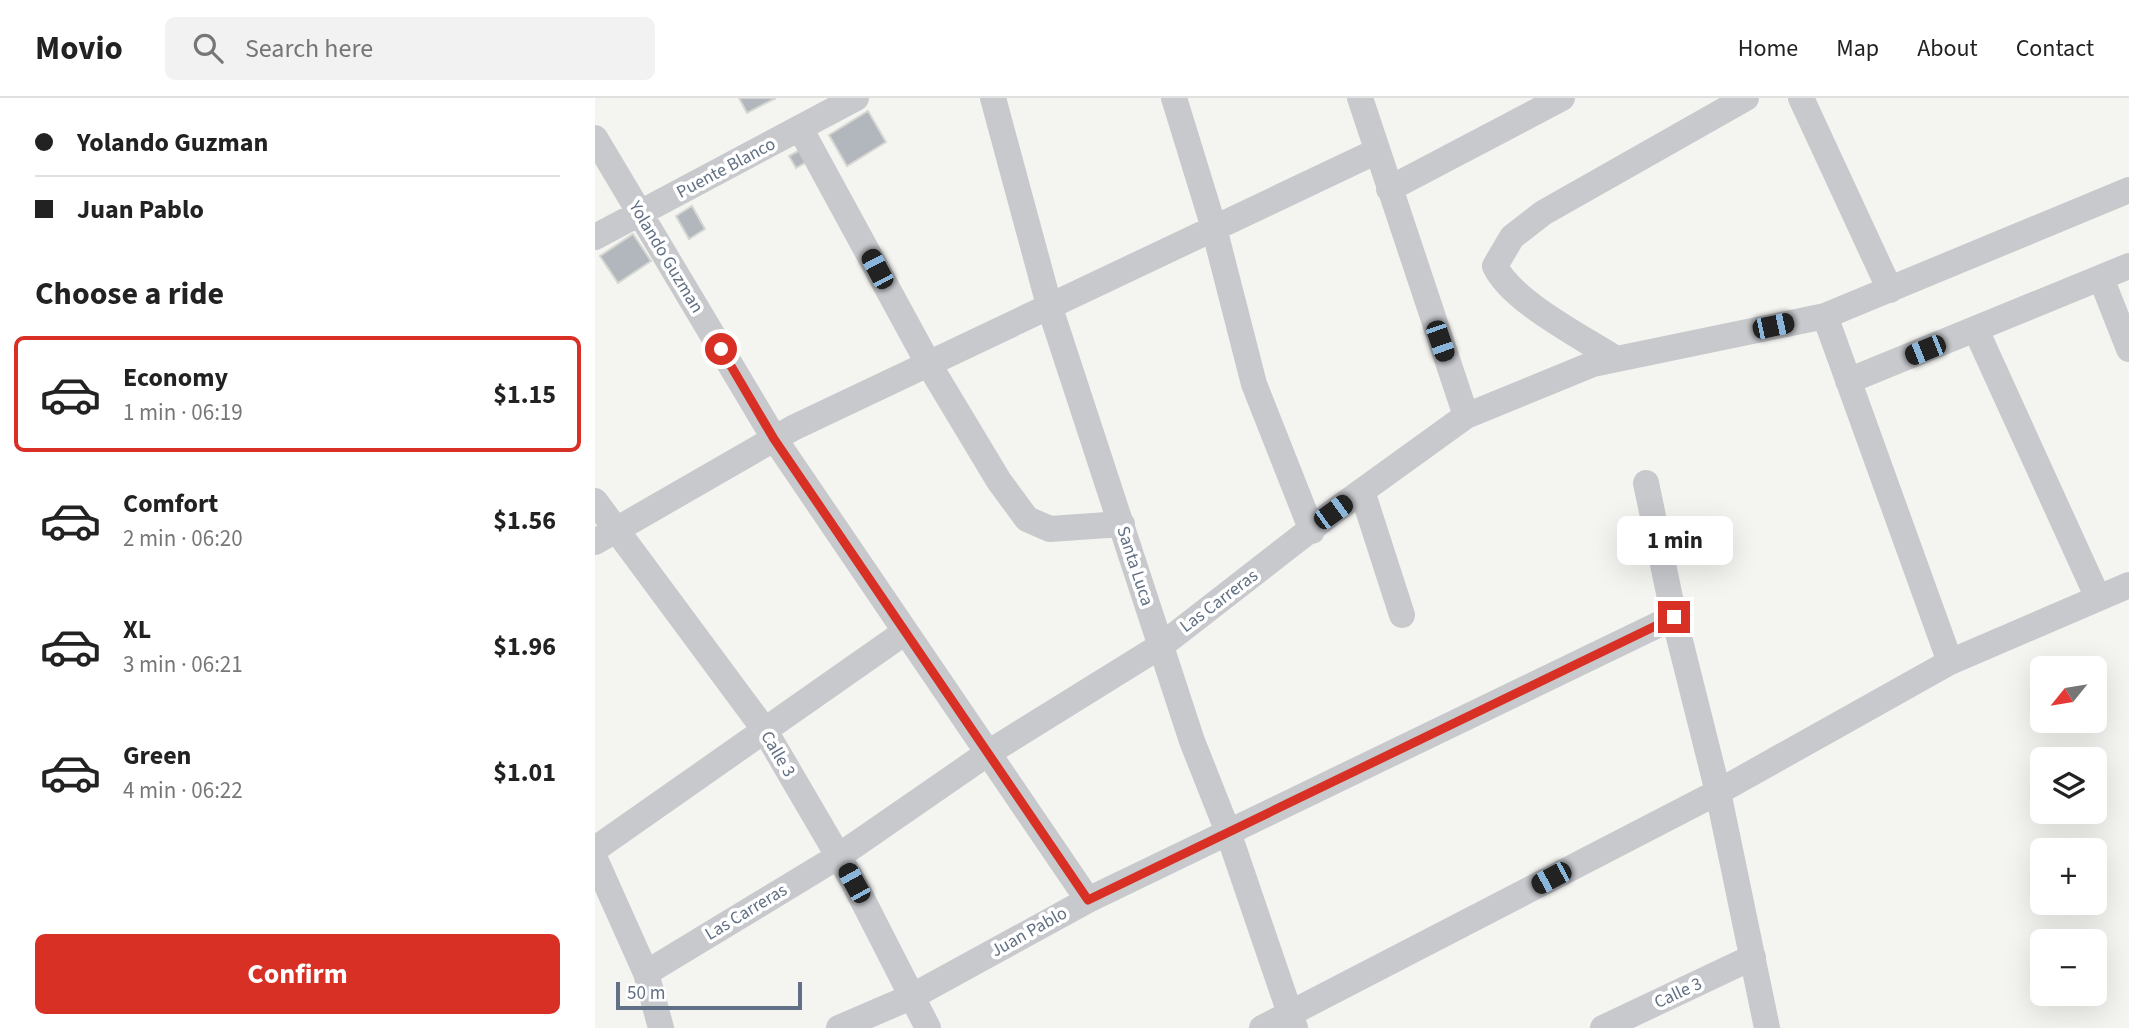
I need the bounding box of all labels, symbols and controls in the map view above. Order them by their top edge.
search box [165,17,655,80]
text: Movio [35,25,123,72]
icon: search [189,29,227,67]
text: Search here [245,30,373,67]
text: Home [1738,31,1798,66]
text: Map [1836,31,1879,66]
text: About [1917,31,1978,66]
text: Contact [2016,31,2094,66]
text: Yolando Guzman [77,124,268,161]
street label: Puente Blanco [672,131,780,205]
text: Juan Pablo [77,191,204,228]
street label: Yolando Guzman [622,195,709,318]
car [858,246,897,292]
text: Choose a ride [35,271,224,317]
car [1751,311,1796,341]
car [1424,318,1457,364]
car [1902,332,1949,368]
route start [705,333,737,365]
text: Economy [123,359,228,396]
icon: car [39,363,102,426]
text: $1.15 [493,376,556,413]
text: 1 min · 06:19 [123,396,243,429]
text: Comfort [123,485,218,522]
icon: car [39,489,102,552]
car [1310,491,1357,533]
text: $1.56 [493,502,556,539]
callout: 1 min [1616,516,1732,564]
text: 2 min · 06:20 [123,522,243,555]
street label: Santa Luca [1110,523,1160,609]
text: 1 min [1647,524,1703,557]
street label: Las Carreras [1175,563,1263,639]
route end [1658,601,1690,633]
text: XL [123,611,151,648]
icon: car [39,615,102,678]
text: $1.96 [493,628,556,665]
text: 3 min · 06:21 [123,648,243,681]
north arrow [2030,656,2107,733]
map controls [2030,656,2107,1006]
street label: Calle 3 [754,726,802,782]
text: Green [123,737,191,774]
icon: car [39,741,102,804]
button: layers [2030,747,2107,824]
text: $1.01 [493,754,556,791]
text: 4 min · 06:22 [123,774,243,807]
button: + [2030,838,2107,915]
car [1528,859,1575,897]
car [835,860,874,906]
street label: Las Carreras [700,878,792,946]
street label: Juan Pablo [986,901,1072,963]
button: − [2030,929,2107,1006]
button: Confirm [35,934,560,1014]
street label: Calle 3 [1650,971,1706,1015]
scale bar [616,979,801,1011]
text: 50 m [627,980,665,1007]

